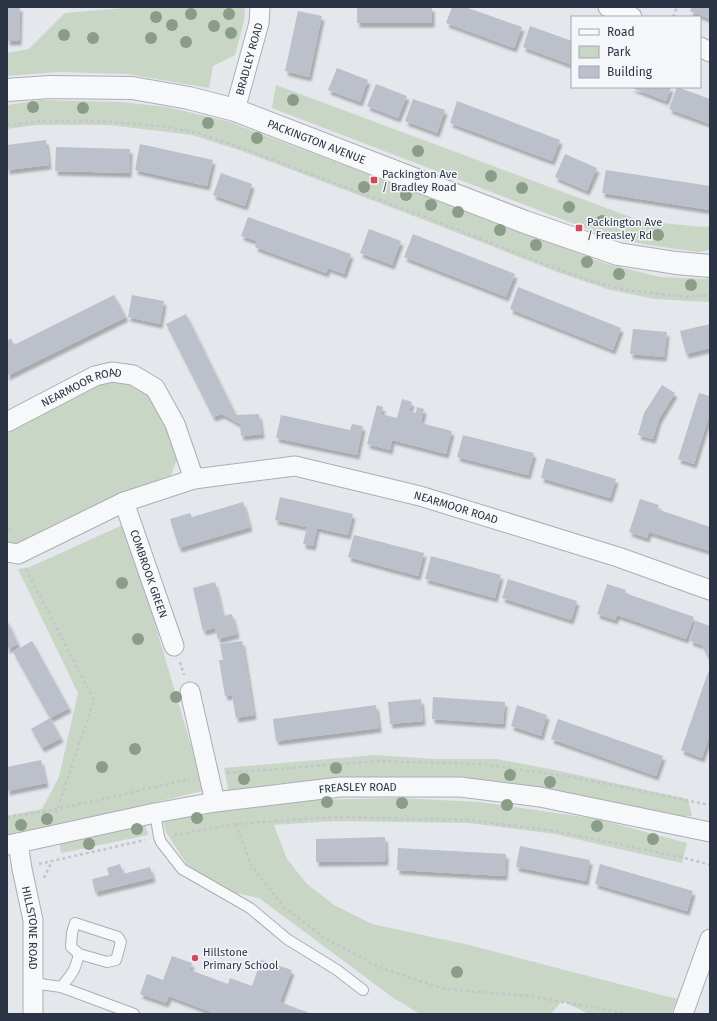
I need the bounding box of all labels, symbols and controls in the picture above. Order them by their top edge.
legend [571,16,701,88]
street label: BRADLEY ROAD [233,21,266,97]
text: Road [607,25,635,39]
text: Park [607,45,631,59]
text: Building [607,65,653,79]
street label: PACKINGTON AVENUE [265,117,368,167]
place label: Packington Ave / Bradley Road [382,168,457,194]
marker: Packington Ave / Bradley Road [369,175,379,185]
place label: Packington Ave / Freasley Rd [587,216,662,242]
marker: Packington Ave / Freasley Rd [574,223,584,233]
street label: NEARMOOR ROAD [39,365,123,410]
street label: NEARMOOR ROAD [413,489,499,527]
street label: COMBROOK GREEN [127,528,170,620]
street label: FREASLEY ROAD [318,781,397,796]
street label: HILLSTONE ROAD [19,885,39,970]
place label: Hillstone Primary School [203,946,278,972]
marker: Hillstone Primary School [190,953,200,963]

